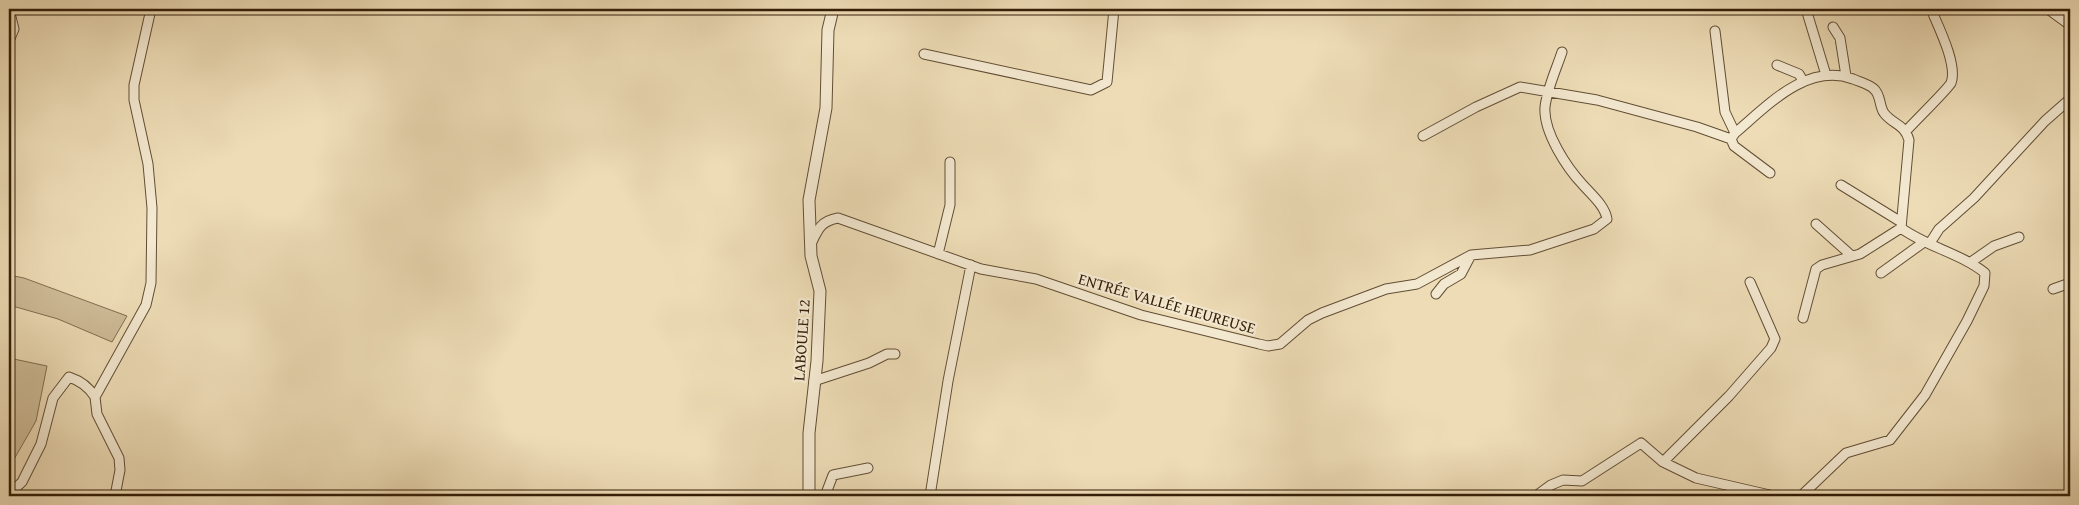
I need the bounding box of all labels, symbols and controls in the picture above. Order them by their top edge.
street label: ENTRÉE VALLÉE HEUREUSE [1076,266,1258,340]
street label: LABOULE 12 [786,298,816,382]

